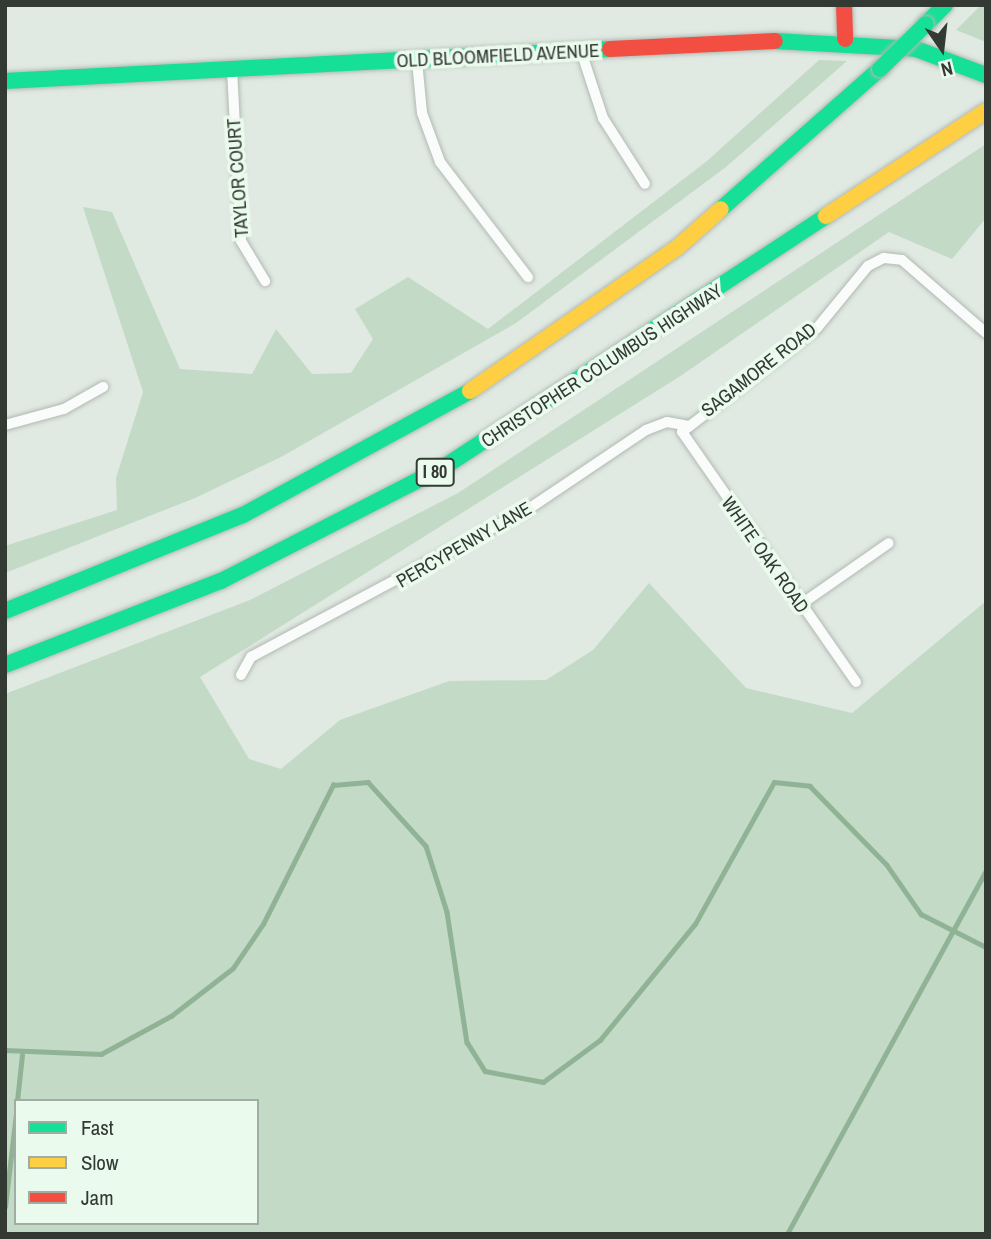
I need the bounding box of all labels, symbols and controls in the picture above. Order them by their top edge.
north arrow [907,14,977,84]
street label: OLD BLOOMFIELD AVENUE [396,39,600,73]
text: N [938,55,956,83]
street label: TAYLOR COURT [222,118,254,238]
street label: CHRISTOPHER COLUMBUS HIGHWAY [477,279,727,453]
street label: SAGAMORE ROAD [697,318,821,422]
road number: I 80 [414,458,456,486]
street label: WHITE OAK ROAD [716,492,814,618]
street label: PERCYPENNY LANE [392,497,536,593]
legend [14,1099,259,1225]
text: Fast [81,1113,114,1142]
text: Slow [81,1148,118,1177]
text: Jam [81,1183,114,1212]

